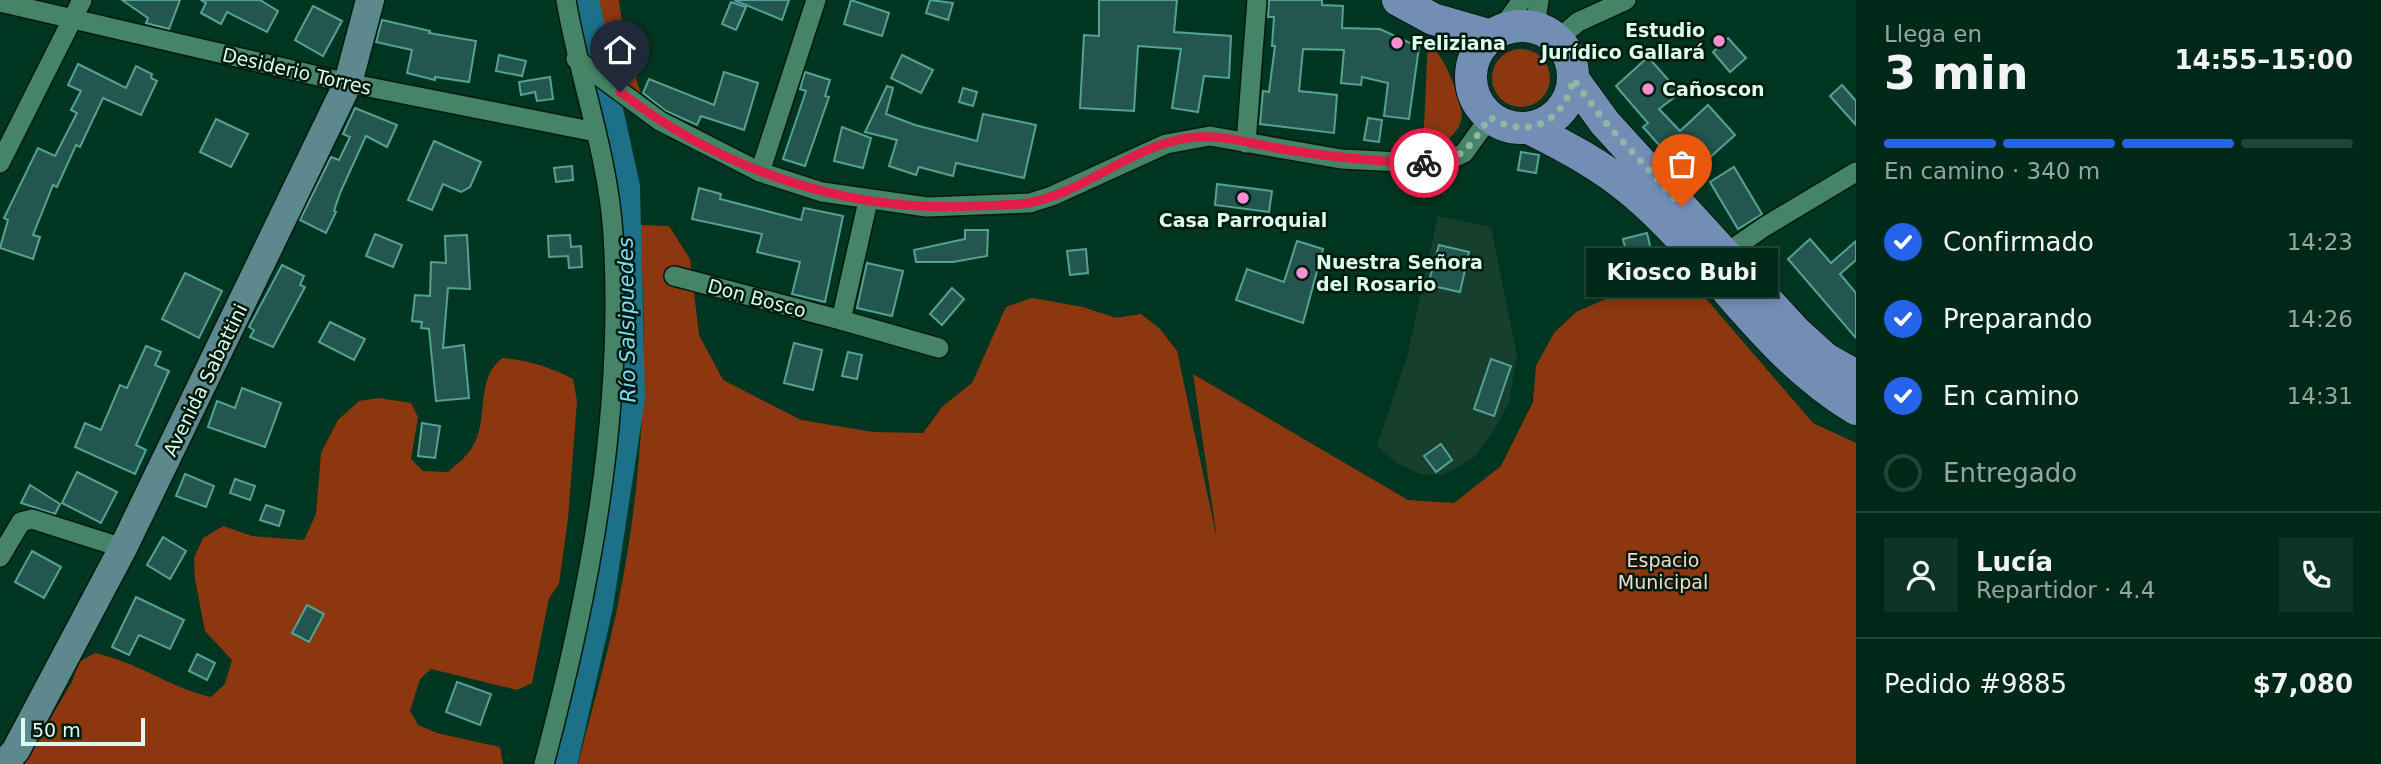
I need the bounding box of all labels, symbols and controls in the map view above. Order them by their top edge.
place label: Estudio Jurídico Gallará [1539,19,1705,63]
pin [590,20,650,92]
text: Llega en [1884,21,1982,47]
icon: home [601,31,639,69]
place label: Feliziana [1411,32,1506,54]
marker: Estudio Jurídico Gallará [1711,33,1727,49]
marker: Feliziana [1389,35,1405,51]
street label: Desiderio Torres [220,43,374,99]
text: 14:55–15:00 [2174,45,2353,75]
text: 3 min [1884,46,2028,100]
place label: Cañoscon [1662,78,1765,100]
marker: Cañoscon [1640,81,1656,97]
courier [1389,128,1459,198]
pin [1652,134,1712,206]
icon: bike [1405,144,1443,182]
icon: bag [1663,145,1701,183]
text: En camino · 340 m [1884,158,2100,184]
marker: Casa Parroquial [1235,190,1251,206]
place label: Casa Parroquial [1159,209,1327,231]
icon: check [1884,223,1922,261]
text: Confirmado [1943,227,2094,257]
text: 14:23 [2287,229,2353,255]
water label: Río Salsipuedes [614,237,640,403]
callout: Kiosco Bubi [1586,248,1778,297]
place label: Nuestra Señora del Rosario [1316,251,1483,295]
text: Kiosco Bubi [1607,259,1757,285]
marker: Nuestra Señora del Rosario [1294,265,1310,281]
street label: Don Bosco [705,274,809,322]
street label: Avenida Sabattini [159,300,251,460]
icon: check [1884,300,1922,338]
text: Preparando [1943,304,2092,334]
text: 14:26 [2287,306,2353,332]
icon: check [1884,377,1922,415]
text: En camino [1943,381,2079,411]
text: 14:31 [2287,383,2353,409]
text: Entregado [1943,458,2077,488]
button: person [1884,538,1958,612]
button: phone [2279,538,2353,612]
text: Lucía [1976,547,2053,577]
park label: Espacio Municipal [1618,549,1708,593]
text: Repartidor · 4.4 [1976,577,2155,603]
text: Pedido #9885 [1884,669,2067,699]
text: $7,080 [2253,669,2353,699]
scale bar [21,715,145,747]
text: 50 m [32,719,81,741]

